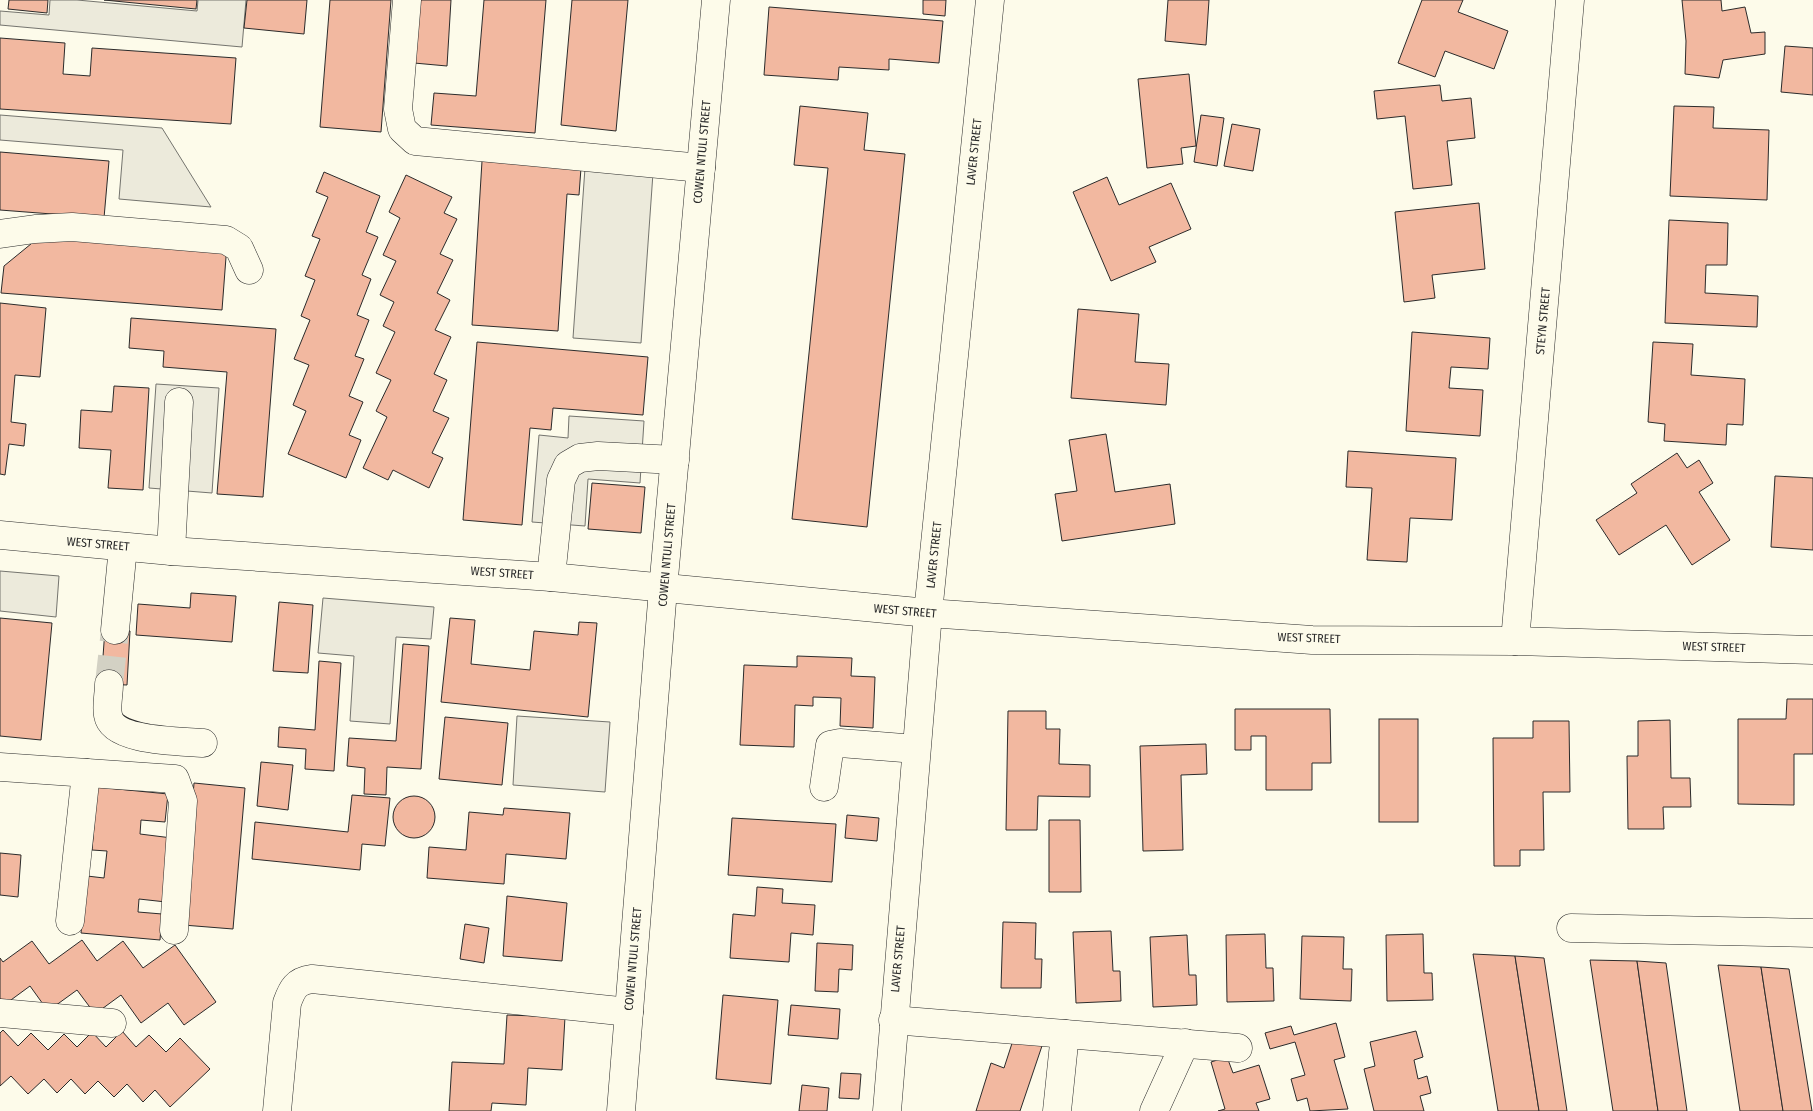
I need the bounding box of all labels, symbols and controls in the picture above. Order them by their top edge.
street label: COWEN NTULI STREET [690,99,714,204]
street label: LAVER STREET [964,117,985,186]
street label: STEYN STREET [1533,286,1553,355]
street label: COWEN NTULI STREET [655,502,679,607]
street label: LAVER STREET [924,520,945,589]
street label: WEST STREET [66,534,131,554]
street label: WEST STREET [470,564,534,582]
street label: WEST STREET [873,601,938,621]
street label: WEST STREET [1277,630,1341,646]
street label: WEST STREET [1682,639,1746,655]
street label: COWEN NTULI STREET [621,906,645,1011]
street label: LAVER STREET [888,925,908,993]

